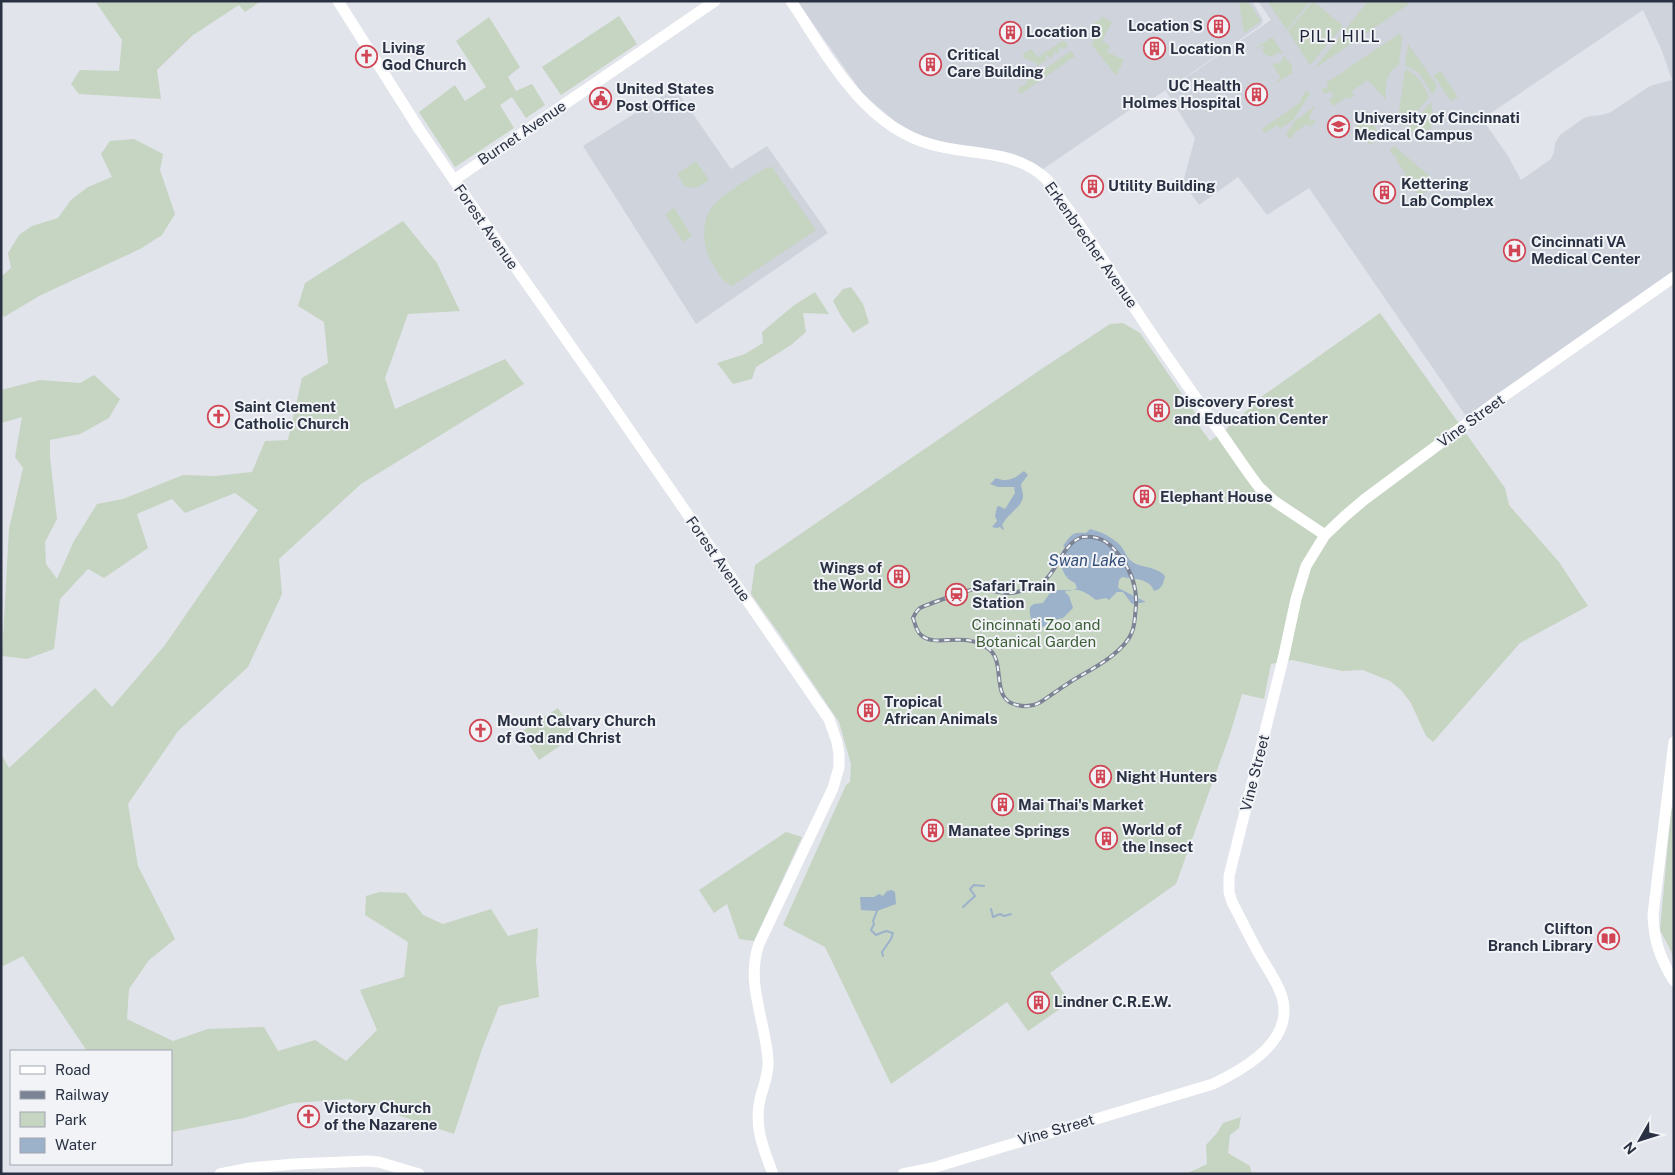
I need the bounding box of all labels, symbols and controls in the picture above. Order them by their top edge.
building icon: Location S [1207,14,1231,38]
place label: Location S [1128,17,1203,34]
building icon: Location B [998,20,1022,44]
place label: Location B [1026,23,1101,40]
district label: PILL HILL [1299,27,1381,46]
building icon: Location R [1142,37,1166,61]
place label: Living God Church [382,39,466,73]
place label: Location R [1170,40,1245,57]
church icon: Living God Church [354,45,378,69]
place label: Critical Care Building [947,46,1044,80]
building icon: Critical Care Building [919,52,943,76]
place label: UC Health Holmes Hospital [1122,77,1241,111]
place label: United States Post Office [616,80,714,114]
building icon: UC Health Holmes Hospital [1245,83,1269,107]
public building icon: United States Post Office [588,86,612,110]
street label: Burnet Avenue [474,97,569,168]
place label: University of Cincinnati Medical Campus [1354,109,1520,143]
school or university icon: University of Cincinnati Medical Campus [1326,115,1350,139]
building icon: Utility Building [1080,174,1104,198]
place label: Kettering Lab Complex [1401,175,1494,209]
place label: Utility Building [1108,177,1216,194]
street label: Erkenbrecher Avenue [1042,179,1141,311]
street label: Forest Avenue [451,181,522,272]
building icon: Kettering Lab Complex [1373,181,1397,205]
place label: Cincinnati VA Medical Center [1531,233,1640,267]
hospital icon: Cincinnati VA Medical Center [1503,239,1527,263]
street label: Vine Street [1434,391,1508,451]
place label: Discovery Forest and Education Center [1174,393,1328,427]
place label: Saint Clement Catholic Church [234,398,349,432]
building icon: Discovery Forest and Education Center [1146,399,1170,423]
church icon: Saint Clement Catholic Church [206,404,230,428]
building icon: Elephant House [1132,485,1156,509]
place label: Elephant House [1160,488,1273,505]
street label: Forest Avenue [683,513,754,604]
water label: Swan Lake [1048,551,1126,570]
place label: Wings of the World [813,559,882,593]
building icon: Wings of the World [886,565,910,589]
place label: Safari Train Station [972,577,1055,611]
station icon: Safari Train Station [944,583,968,607]
park label: Cincinnati Zoo and Botanical Garden [972,616,1100,650]
place label: Tropical African Animals [884,693,998,727]
building icon: Tropical African Animals [856,699,880,723]
place label: Mount Calvary Church of God and Christ [497,712,656,746]
church icon: Mount Calvary Church of God and Christ [469,718,493,742]
street label: Vine Street [1237,733,1272,813]
building icon: Night Hunters [1088,765,1112,789]
place label: Night Hunters [1116,768,1217,785]
building icon: Mai Thai's Market [990,793,1014,817]
place label: Mai Thai's Market [1018,796,1144,813]
building icon: Manatee Springs [920,819,944,843]
place label: World of the Insect [1122,821,1193,855]
place label: Manatee Springs [948,822,1070,839]
building icon: World of the Insect [1094,827,1118,851]
place label: Clifton Branch Library [1488,920,1594,954]
library icon: Clifton Branch Library [1597,926,1621,950]
building icon: Lindner C.R.E.W. [1026,990,1050,1014]
place label: Lindner C.R.E.W. [1054,993,1172,1010]
legend [10,1050,172,1165]
text: Road [55,1061,91,1078]
text: Railway [55,1086,109,1103]
place label: Victory Church of the Nazarene [324,1099,437,1133]
church icon: Victory Church of the Nazarene [296,1105,320,1129]
street label: Vine Street [1016,1110,1096,1148]
text: Park [55,1111,87,1128]
north arrow [1615,1115,1665,1165]
text: Water [55,1136,97,1153]
text: N [1620,1139,1640,1157]

